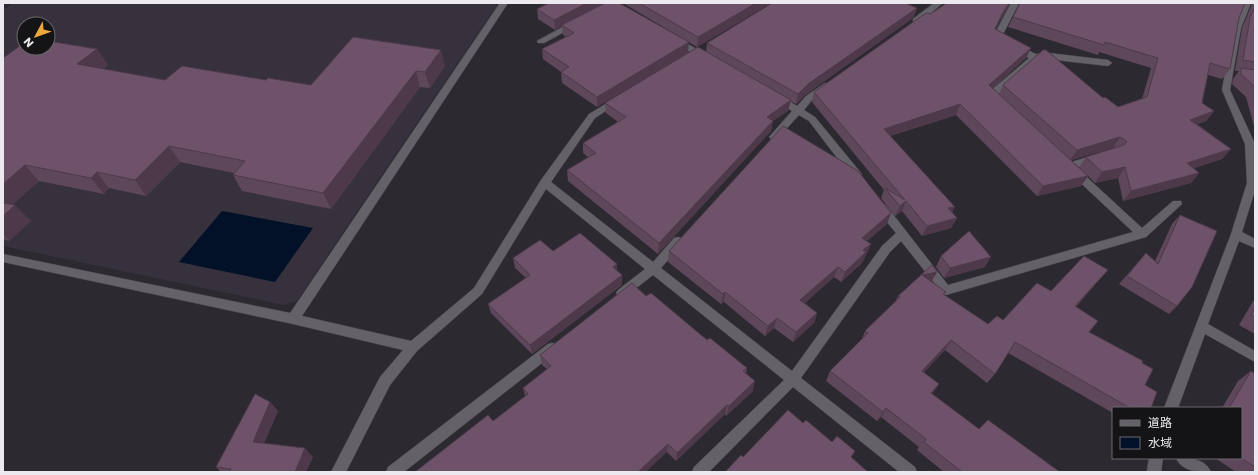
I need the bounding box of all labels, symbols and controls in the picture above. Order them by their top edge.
north arrow [16,16,56,56]
text: N [20,34,37,51]
legend [1112,407,1242,459]
text: 道路 [1148,414,1172,431]
text: 水域 [1148,434,1172,451]

